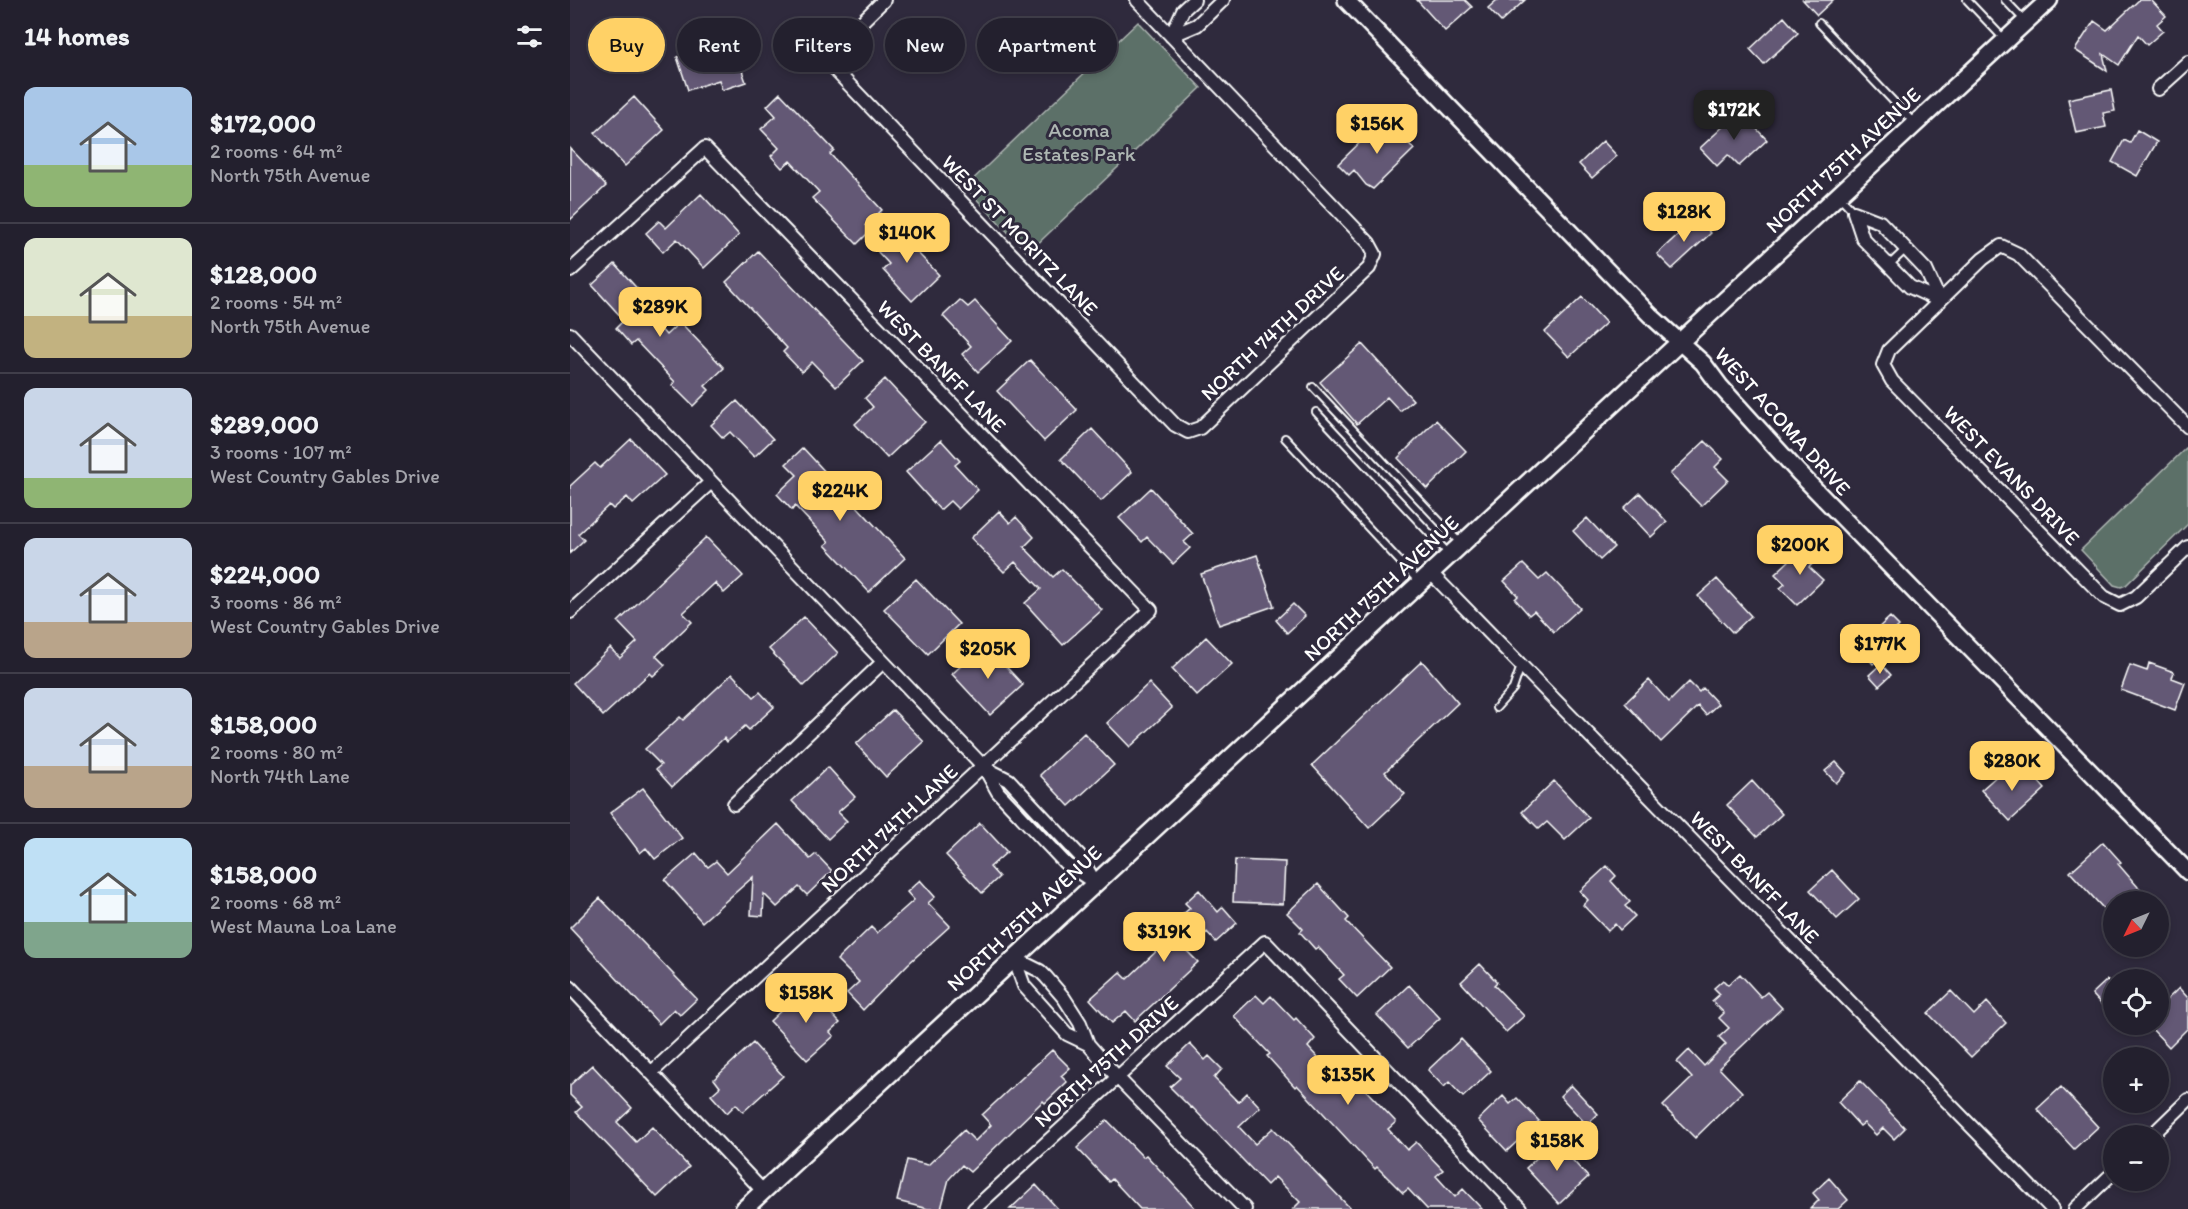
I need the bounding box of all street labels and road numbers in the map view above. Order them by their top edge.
street label: NORTH 75TH AVENUE [1760,82,1926,238]
street label: WEST ST MORITZ LANE [937,149,1103,321]
street label: NORTH 74TH DRIVE [1195,260,1349,406]
street label: WEST BANFF LANE [872,294,1012,438]
street label: WEST ACOMA DRIVE [1710,342,1856,500]
street label: WEST EVANS DRIVE [1939,400,2085,550]
street label: NORTH 75TH AVENUE [1298,510,1464,666]
street label: NORTH 74TH LANE [816,758,963,898]
street label: WEST BANFF LANE [1685,805,1825,949]
street label: NORTH 75TH AVENUE [941,840,1107,996]
street label: NORTH 75TH DRIVE [1029,990,1183,1132]

